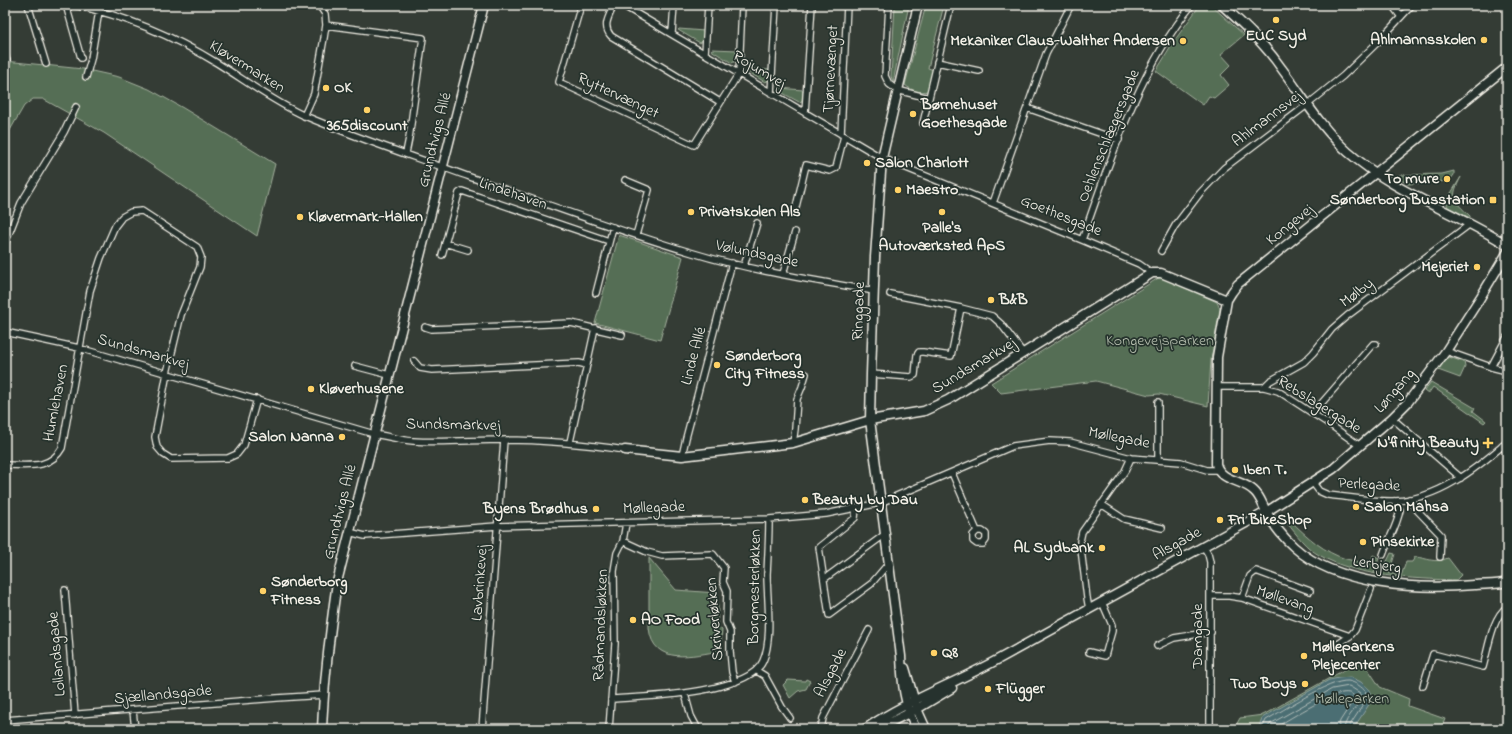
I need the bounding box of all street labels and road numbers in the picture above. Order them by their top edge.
street label: Tjørnevænget [817,24,845,114]
street label: Kløvermarken [204,34,290,100]
street label: Rojumvej [728,45,791,96]
street label: Oehlenschlægersgade [1071,65,1147,206]
street label: Ryttervænget [573,67,663,126]
street label: Ahlmannsvej [1227,84,1308,153]
street label: Grundtvigs Allé [412,89,459,190]
street label: Lindehaven [476,171,550,217]
street label: Goethesgade [1017,189,1106,244]
street label: Kongevej [1261,198,1320,252]
street label: Vølundsgade [712,233,801,275]
street label: Mølby [1335,272,1379,314]
street label: Ringgade [846,280,872,341]
street label: Linde Allé [675,323,713,388]
street label: Sundsmarkvej [94,327,192,377]
street label: Sundsmarkvej [927,331,1021,401]
street label: Humlehaven [37,362,75,444]
street label: Løngang [1369,363,1421,419]
street label: Rebslagergade [1272,370,1366,441]
street label: Sundsmarkvej [406,412,501,438]
street label: Møllegade [1086,420,1153,456]
street label: Grundtvigs Allé [317,461,364,562]
street label: Perlegade [1337,471,1402,499]
street label: Møllegade [623,495,686,521]
street label: Alsgade [1148,520,1207,567]
street label: Borgmesterløkken [742,529,768,646]
street label: Lavbrinkevej [465,543,495,622]
street label: Lerbjerg [1351,549,1403,581]
street label: Rådmandsløkken [587,568,615,681]
street label: Skriverløkken [699,576,731,662]
street label: Møllevang [1253,579,1317,621]
street label: Damgade [1186,603,1210,669]
street label: Lollandsgade [41,610,73,697]
street label: Alsgade [808,643,854,702]
street label: Sjællandsgade [113,679,214,711]

